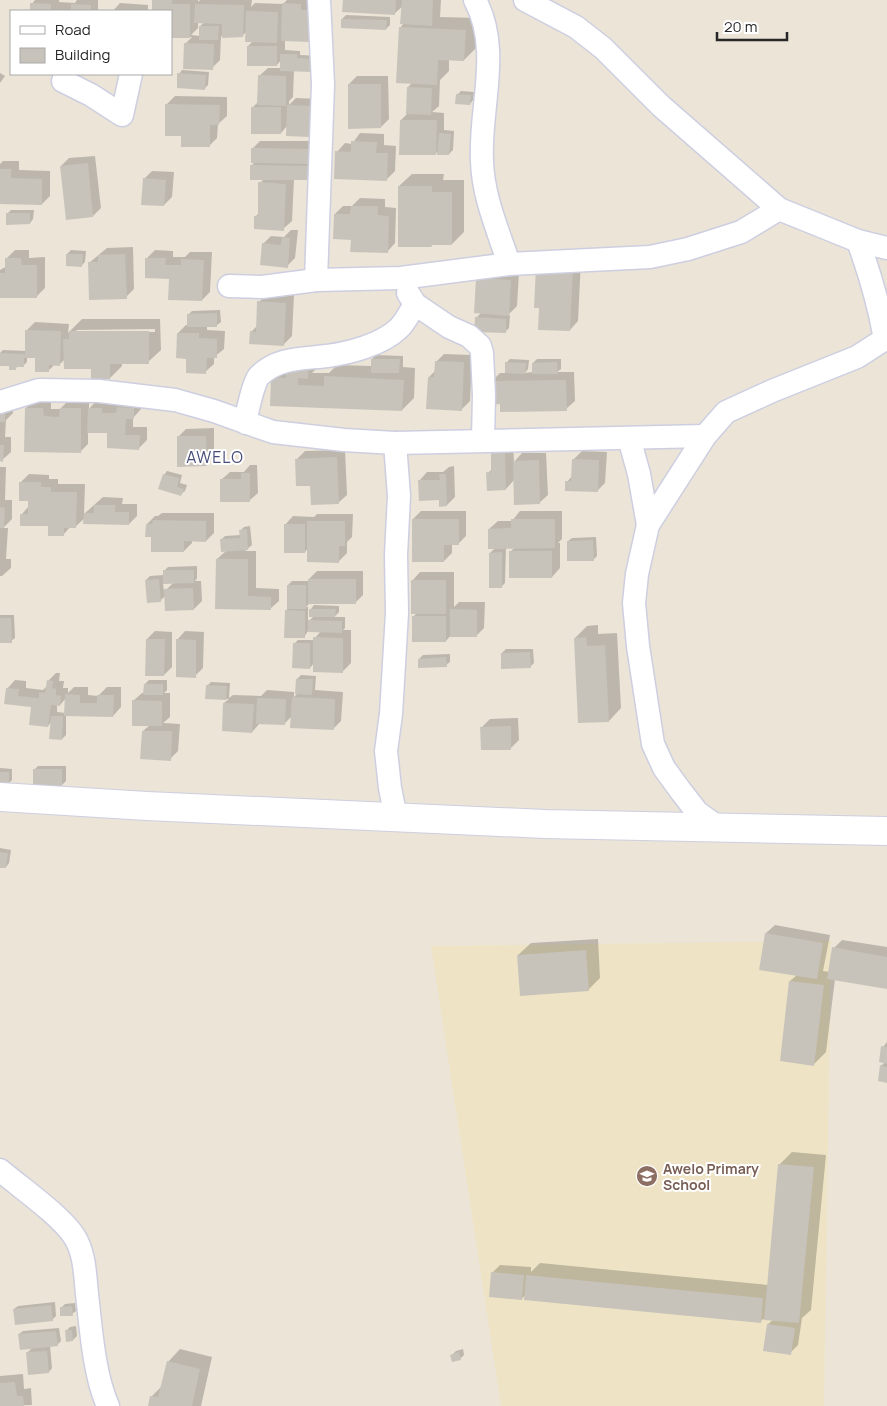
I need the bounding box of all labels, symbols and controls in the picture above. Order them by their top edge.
legend [10,10,172,75]
scale bar [717,10,787,42]
text: 20 m [724,16,757,37]
text: Road [55,19,91,40]
text: Building [55,44,110,65]
district label: AWELO [186,446,244,468]
place label: Awelo Primary School [663,1159,759,1194]
school or university icon: Awelo Primary School [635,1164,659,1188]

